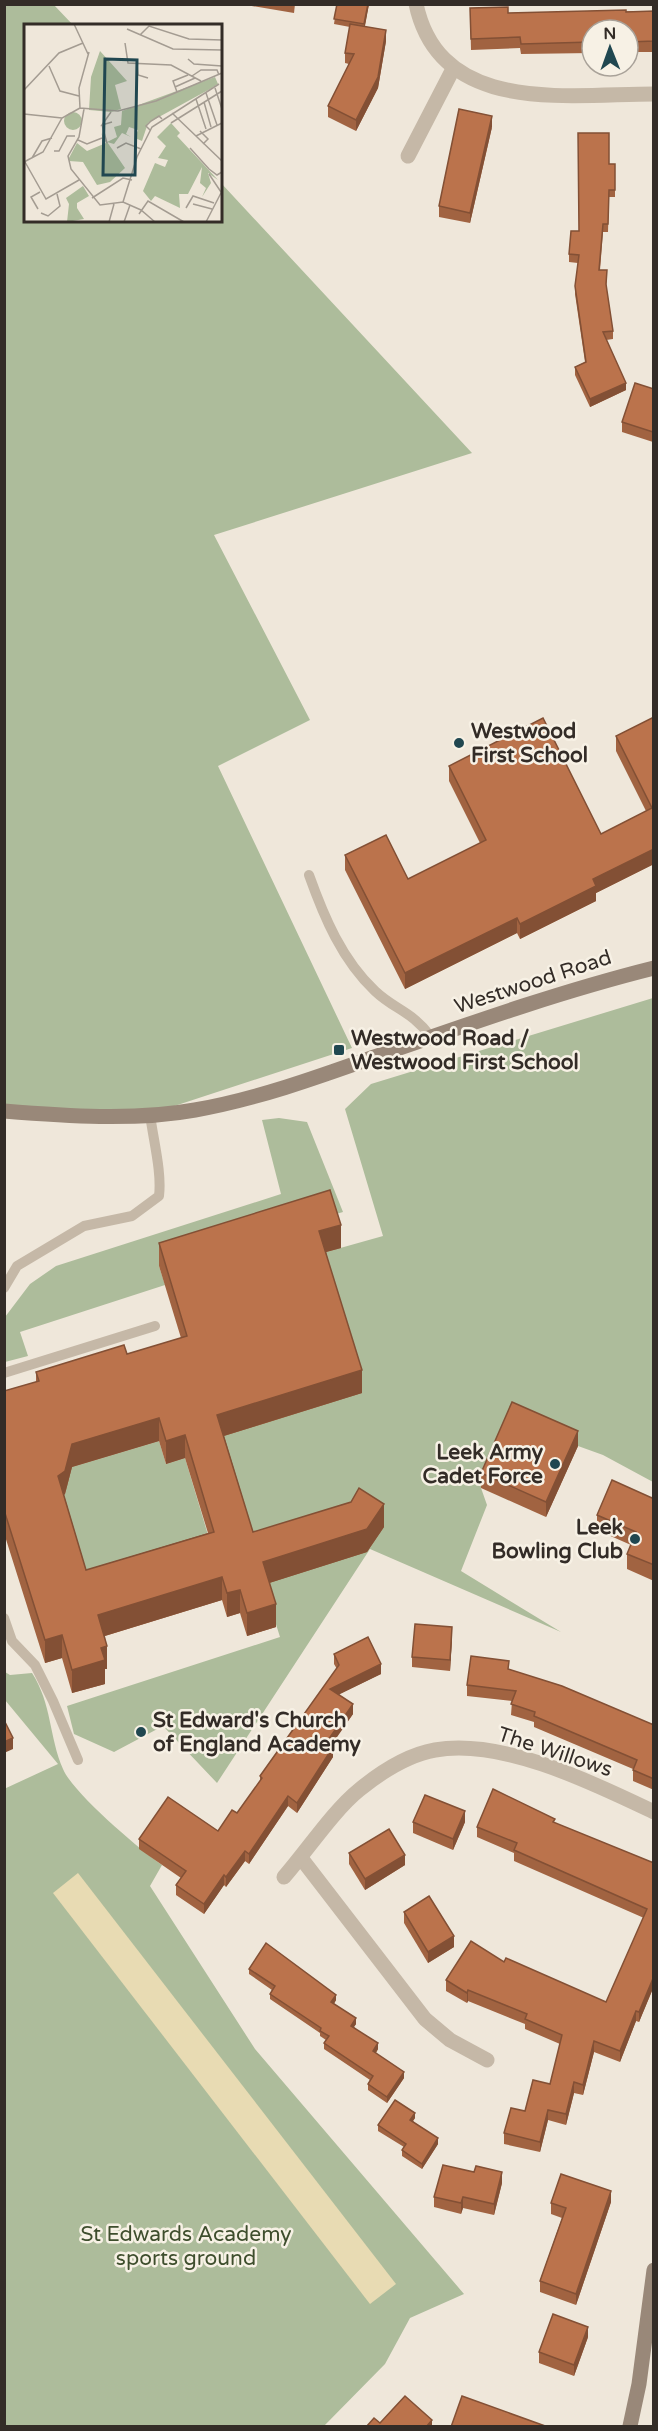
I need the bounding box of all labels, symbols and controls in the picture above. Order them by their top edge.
north arrow [580,18,640,78]
inset map [24,24,222,222]
text: N [603,24,616,44]
place label: Westwood First School [471,719,588,768]
marker: Westwood First School [452,736,466,750]
street label: Westwood Road [451,945,615,1019]
place label: Westwood Road / Westwood First School [351,1026,579,1075]
marker: Westwood Road / Westwood First School [332,1043,346,1057]
place label: Leek Army Cadet Force [423,1440,544,1489]
marker: Leek Army Cadet Force [548,1457,562,1471]
place label: Leek Bowling Club [491,1515,624,1564]
marker: Leek Bowling Club [628,1532,642,1546]
place label: St Edward's Church of England Academy [153,1708,362,1757]
street label: The Willows [495,1722,615,1782]
marker: St Edward's Church of England Academy [134,1725,148,1739]
park label: St Edwards Academy sports ground [80,2222,292,2271]

